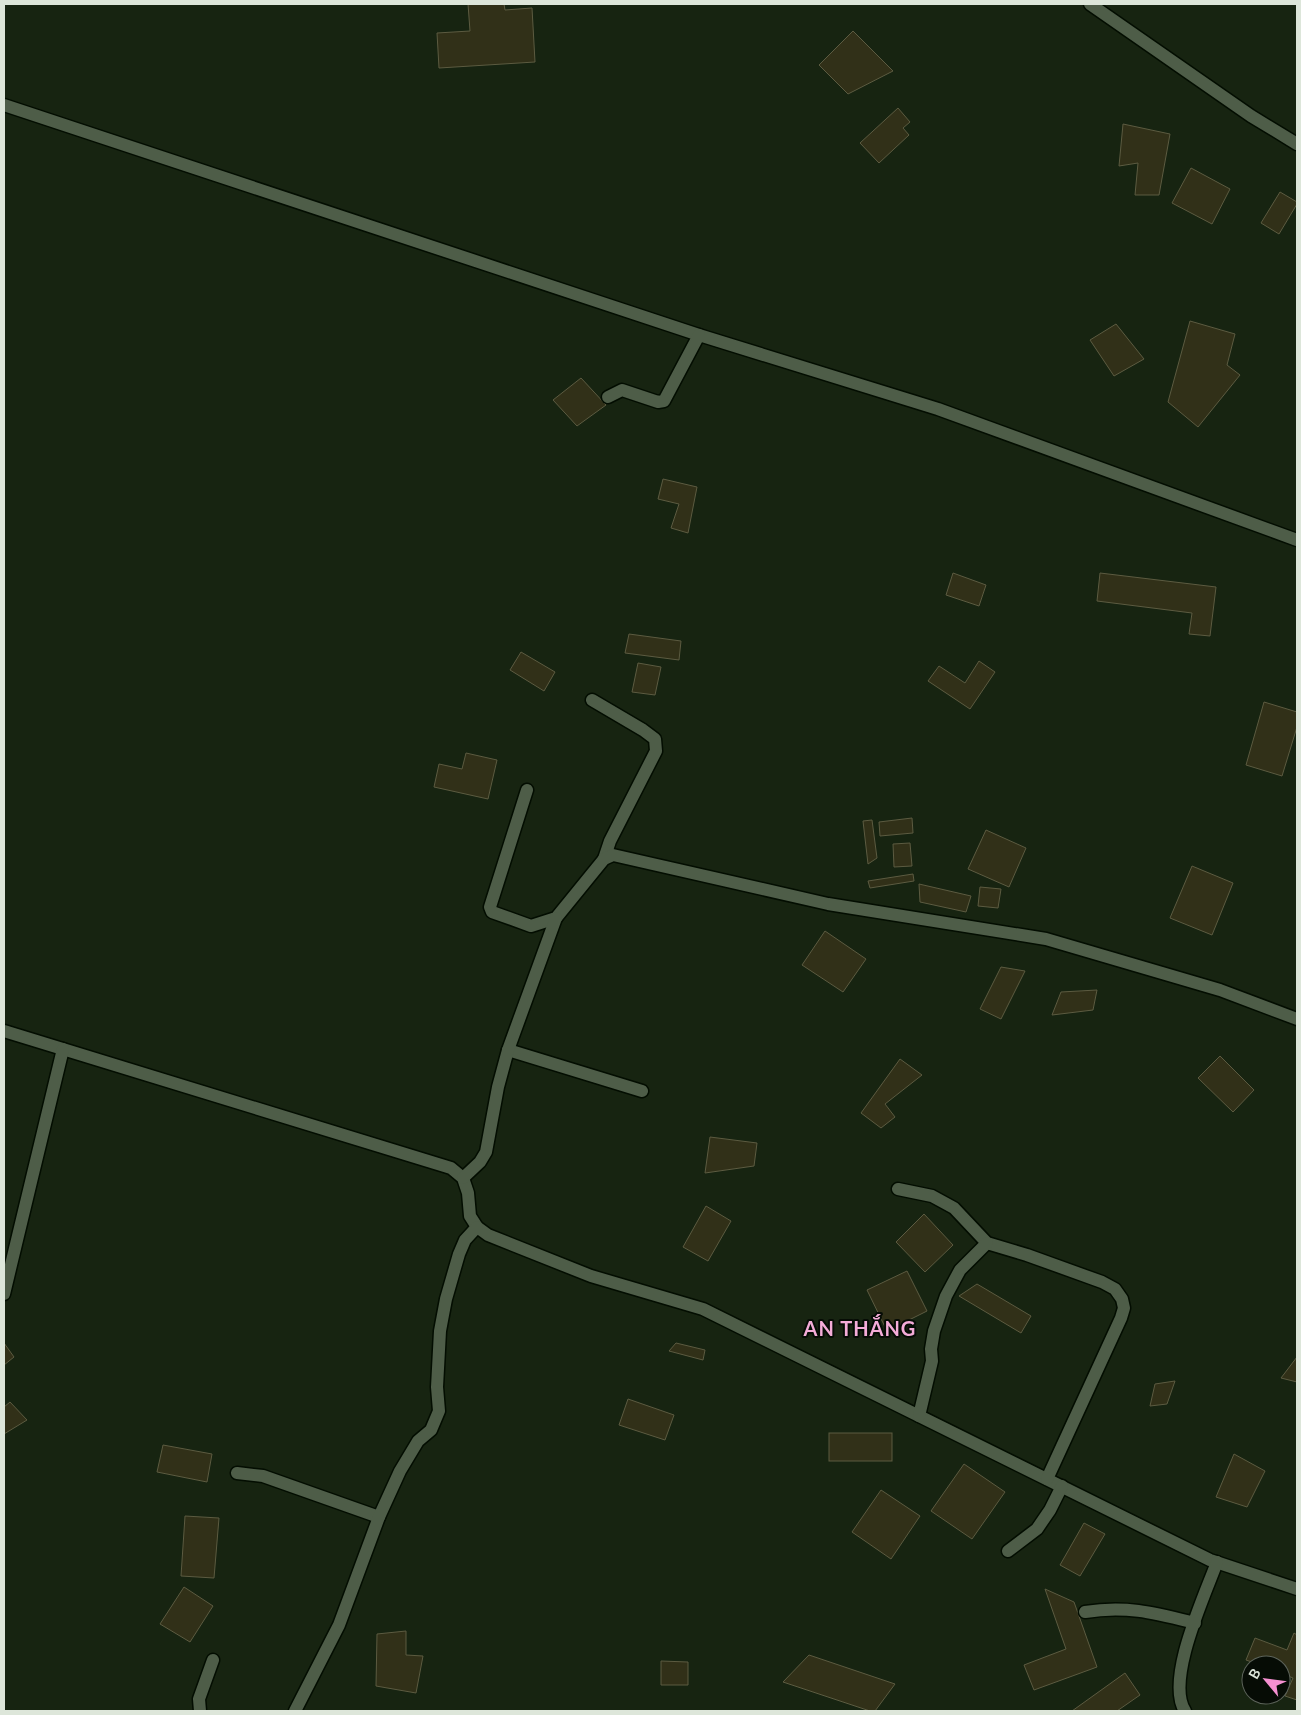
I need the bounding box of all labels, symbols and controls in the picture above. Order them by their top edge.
district label: AN THẮNG [803,1314,916,1340]
north arrow [1241,1655,1291,1705]
text: B [1245,1665,1264,1682]

